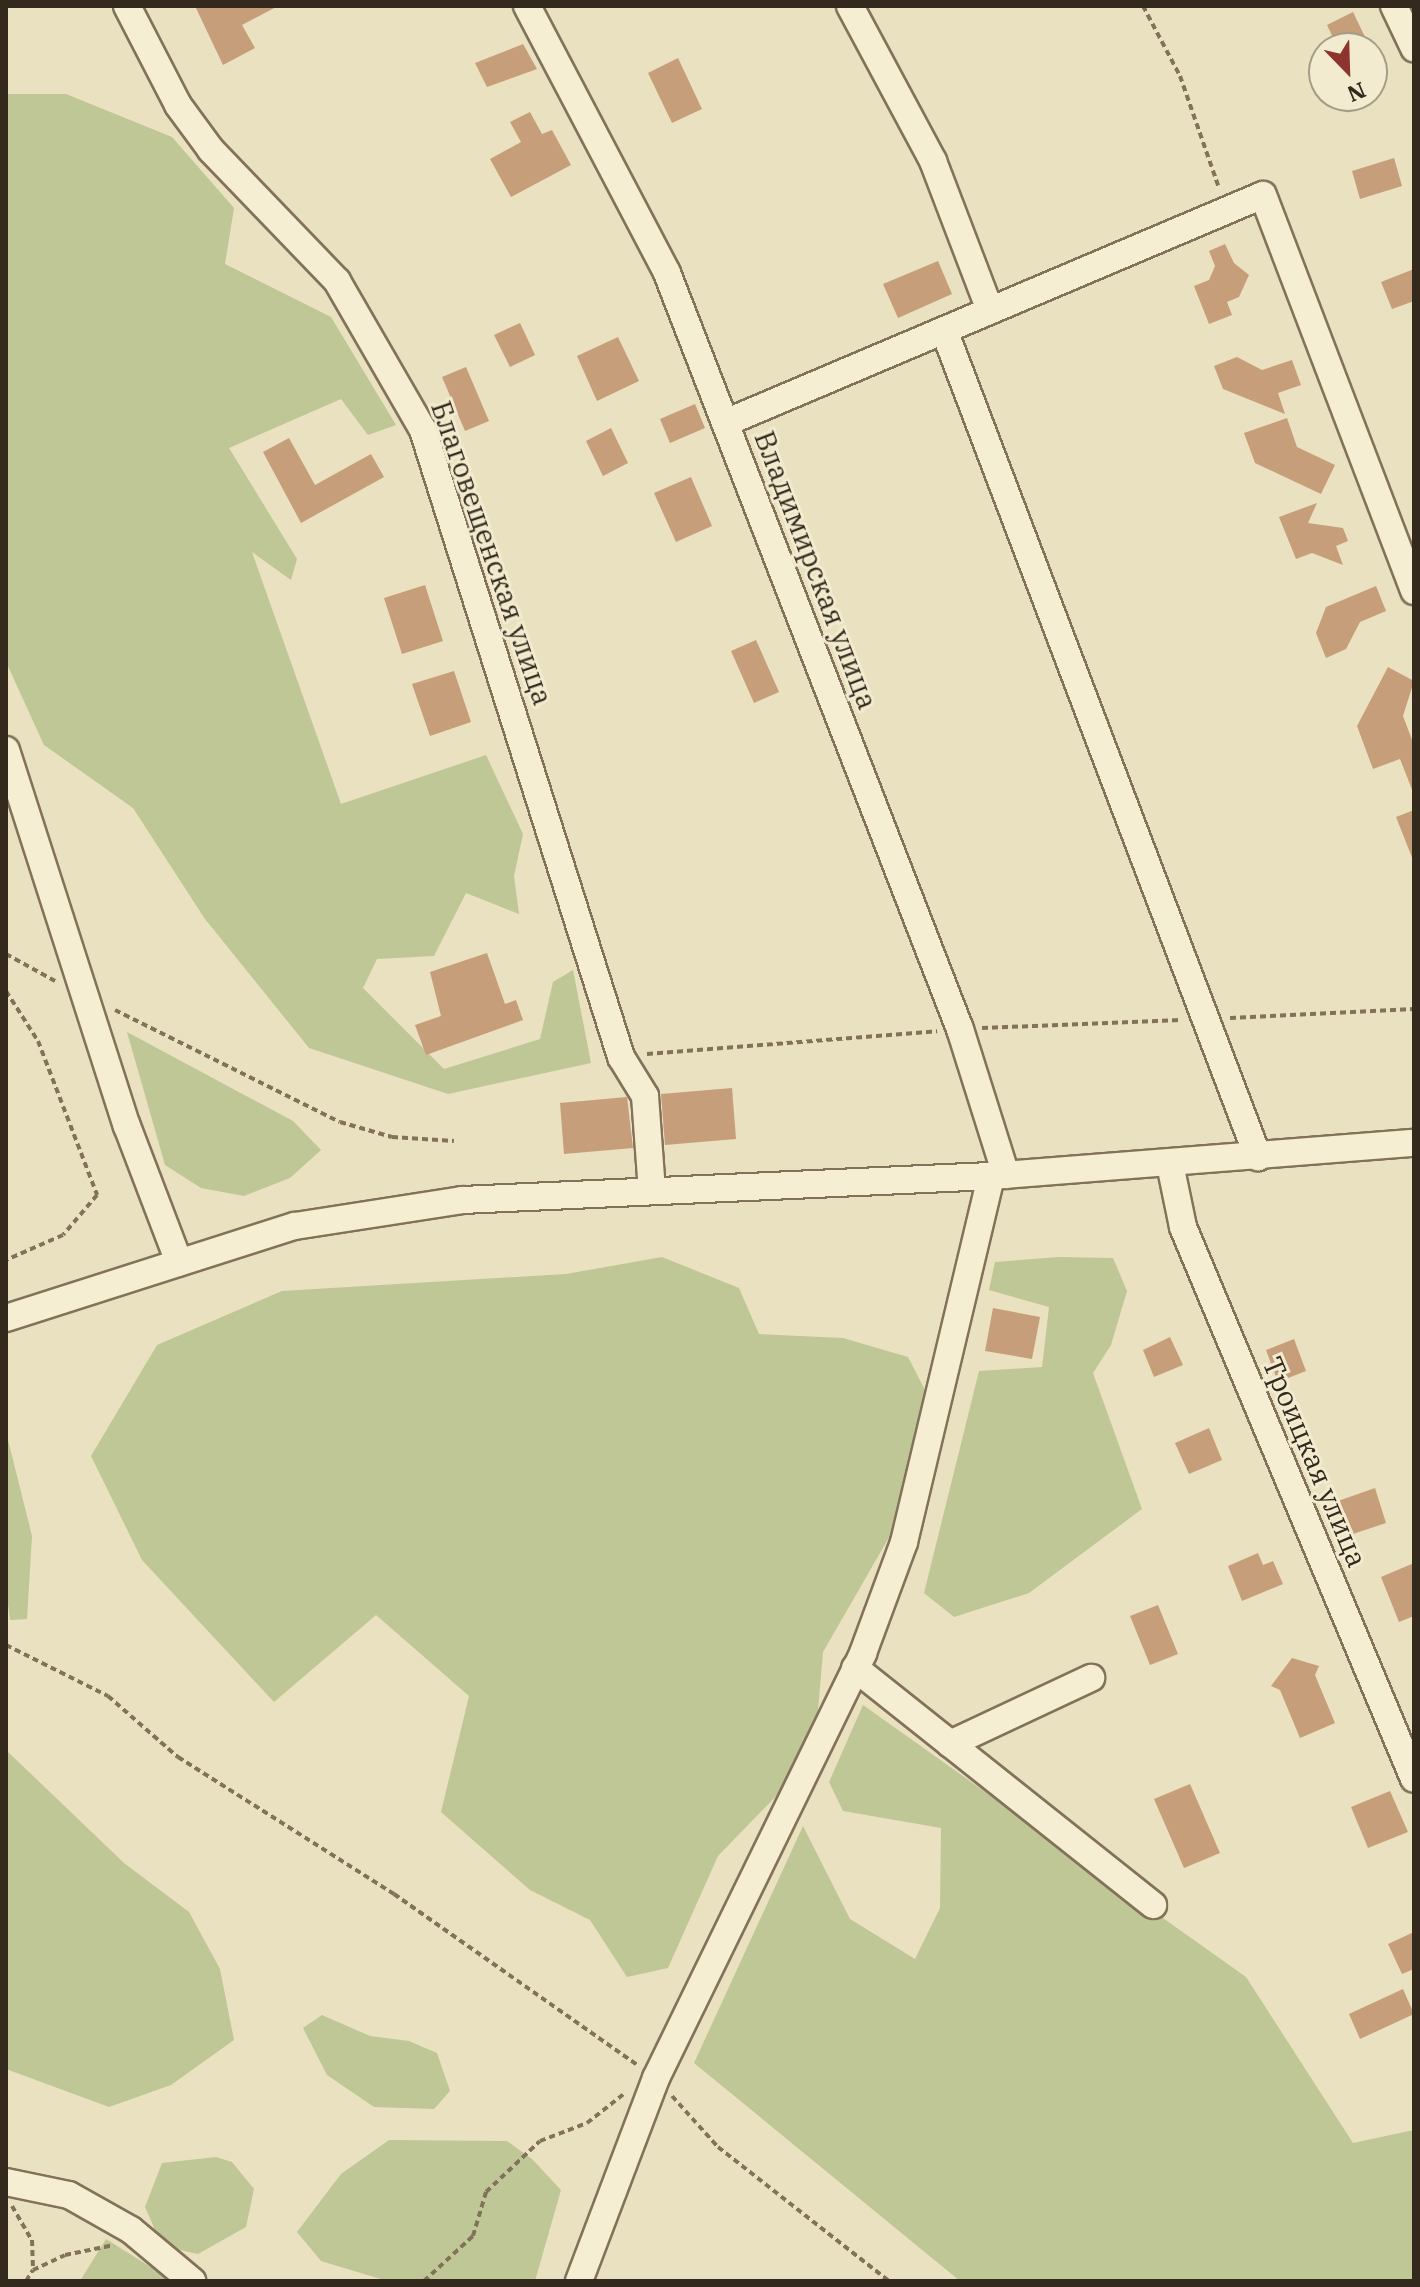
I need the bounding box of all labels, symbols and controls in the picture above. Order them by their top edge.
north arrow [1308,32,1388,112]
text: N [1343,76,1370,109]
street label: Благовещенская улица [424,397,560,709]
street label: Владимирская улица [747,426,885,714]
street label: Троицкая улица [1256,1352,1374,1572]

